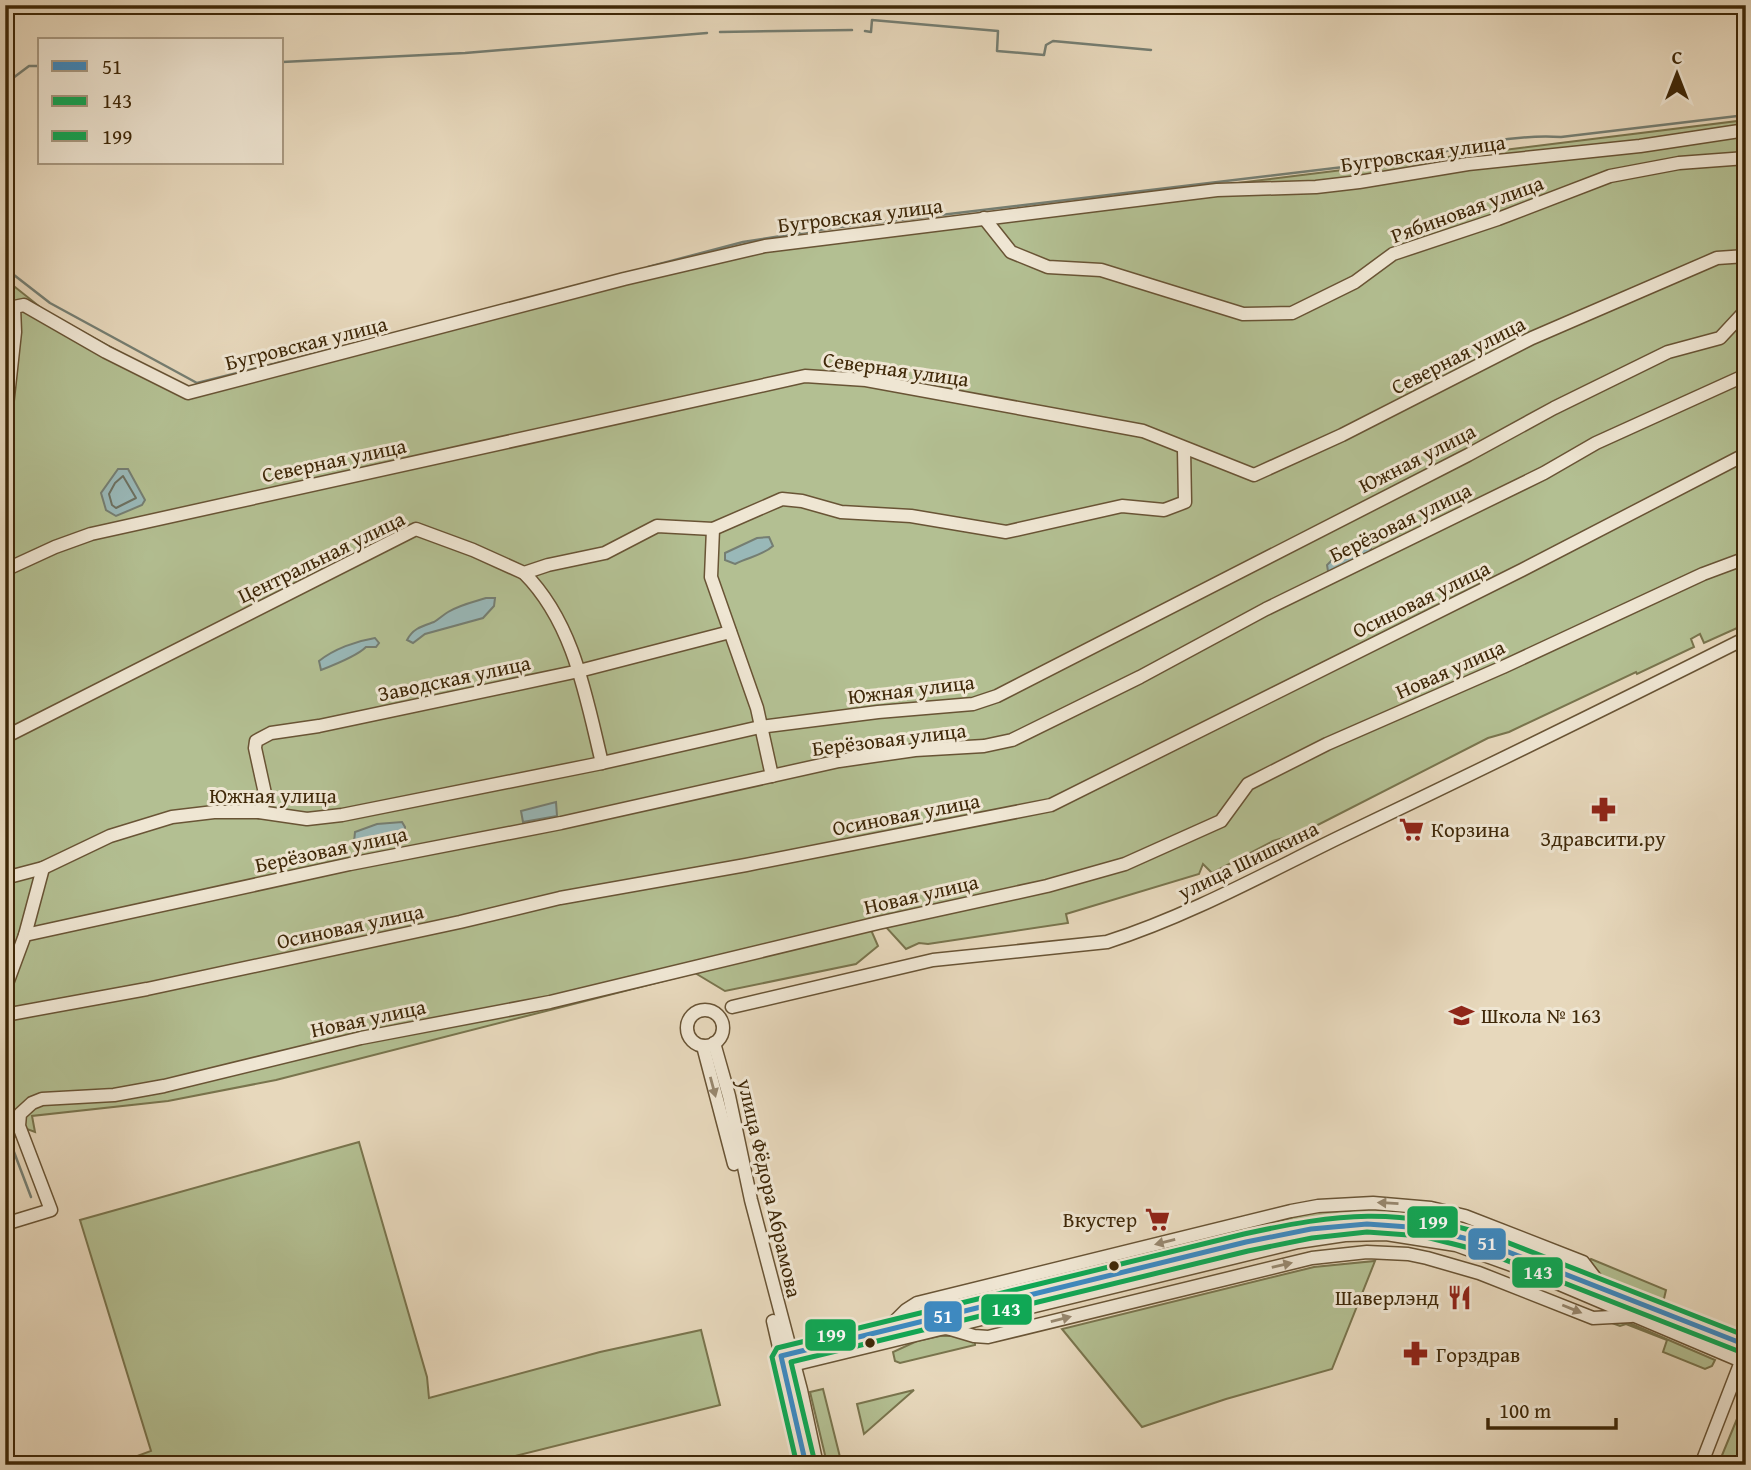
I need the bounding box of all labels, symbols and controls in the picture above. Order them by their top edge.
legend [38,38,284,164]
north arrow [1642,38,1712,108]
text: С [1672,43,1683,71]
text: 51 [102,51,122,82]
text: 143 [102,85,132,116]
text: 199 [102,121,132,152]
street label: Бугровская улица [1339,126,1507,180]
street label: Рябиновая улица [1386,167,1548,251]
street label: Бугровская улица [776,189,944,241]
street label: Бугровская улица [222,308,390,378]
street label: Северная улица [1386,308,1530,402]
street label: Северная улица [821,343,971,395]
street label: Южная улица [1353,415,1481,501]
street label: Северная улица [259,430,409,490]
street label: Берёзовая улица [1324,474,1476,570]
street label: Центральная улица [232,503,410,611]
street label: Осиновая улица [1347,552,1495,646]
street label: Новая улица [1390,631,1510,707]
street label: Заводская улица [375,647,533,709]
street label: Южная улица [846,666,976,712]
street label: Берёзовая улица [810,714,968,764]
street label: Южная улица [209,780,337,811]
street label: Осиновая улица [830,785,982,843]
pharmacy icon: Здравсити.ру [1589,795,1617,823]
street label: улица Шишкина [1172,813,1324,908]
place label: Корзина [1431,814,1510,845]
supermarket icon: Корзина [1397,815,1425,843]
street label: Берёзовая улица [252,818,410,880]
place label: Здравсити.ру [1540,823,1666,854]
street label: Новая улица [861,866,981,922]
street label: Осиновая улица [274,895,426,957]
street label: Новая улица [308,991,428,1045]
place label: Школа № 163 [1481,1000,1601,1031]
school or university icon: Школа № 163 [1447,1001,1475,1029]
street label: улица Фёдора Абрамова [730,1075,810,1300]
one-way arrow [708,1076,719,1098]
one-way arrow [1376,1198,1398,1209]
place label: Вкустер [1063,1204,1137,1235]
supermarket icon: Вкустер [1143,1205,1171,1233]
line badge: 199 [1406,1205,1459,1239]
text: 199 [1418,1208,1448,1236]
line badge: 51 [1467,1227,1507,1261]
text: 51 [1477,1229,1497,1257]
one-way arrow [1153,1237,1175,1248]
line badge: 143 [1511,1256,1564,1289]
text: 143 [1523,1258,1553,1286]
unlabelled marker [1107,1259,1121,1273]
one-way arrow [1271,1260,1293,1271]
place label: Шаверлэнд [1335,1282,1440,1313]
restaurant icon: Шаверлэнд [1445,1283,1473,1311]
line badge: 143 [980,1293,1033,1326]
text: 143 [991,1295,1021,1323]
line badge: 51 [923,1300,963,1333]
text: 51 [933,1302,953,1330]
one-way arrow [1561,1304,1582,1315]
one-way arrow [1050,1313,1072,1324]
line badge: 199 [804,1318,857,1352]
text: 199 [816,1321,846,1349]
unlabelled marker [863,1336,877,1350]
place label: Горздрав [1436,1339,1520,1370]
pharmacy icon: Горздрав [1402,1340,1430,1368]
scale bar [1488,1386,1616,1430]
text: 100 m [1499,1395,1551,1426]

